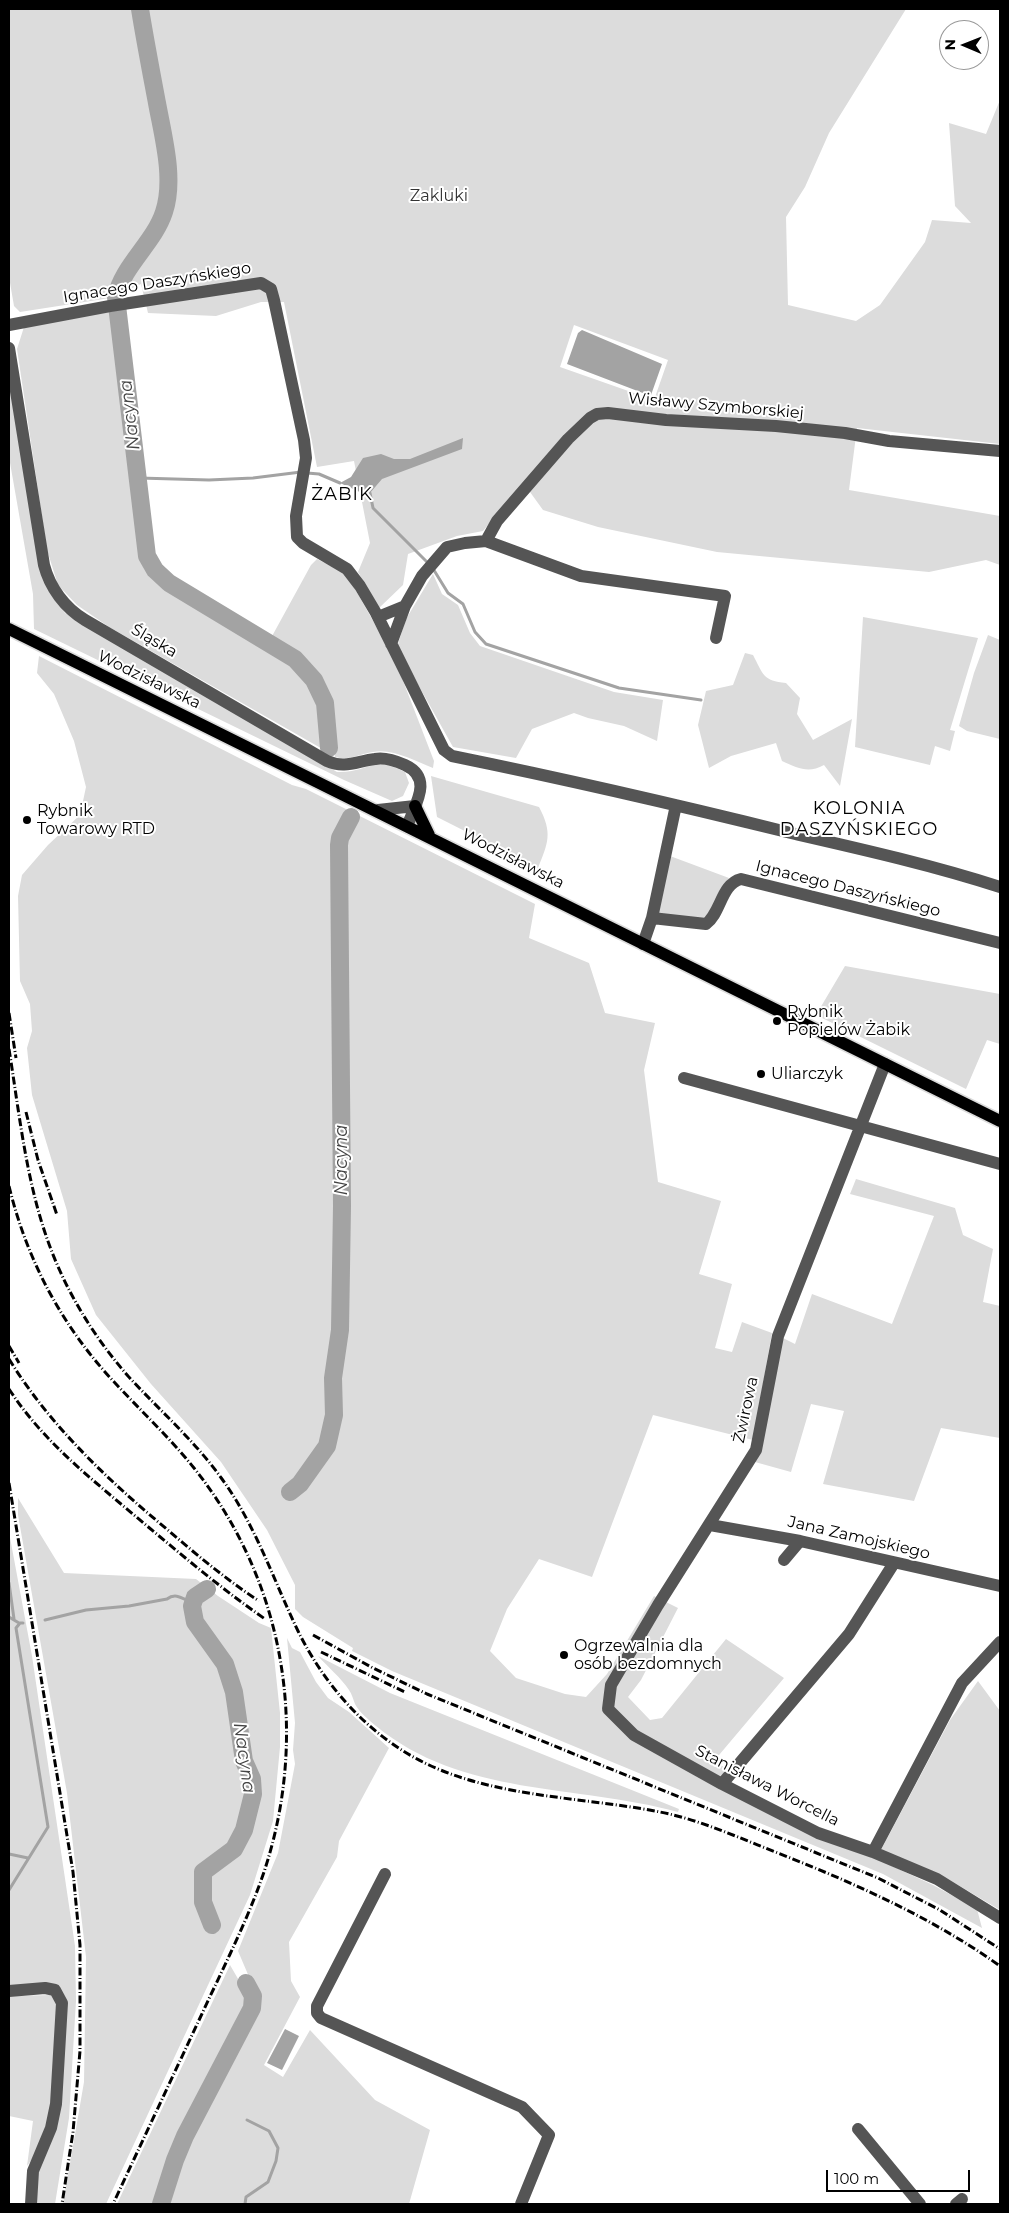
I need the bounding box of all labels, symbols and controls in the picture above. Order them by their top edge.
north arrow [939,20,989,70]
text: N [941,39,959,51]
park label: Zakluki [410,186,468,206]
street label: Ignacego Daszyńskiego [62,259,252,307]
water label: Nacyna [115,378,145,452]
street label: Wisławy Szymborskiej [627,389,805,423]
district label: ŻABIK [311,484,373,506]
street label: Śląska [127,620,181,662]
street label: Wodzisławska [94,647,204,713]
district label: KOLONIA DASZYŃSKIEGO [778,798,940,841]
place label: Rybnik Towarowy RTD [37,801,155,839]
marker: Rybnik Towarowy RTD [21,814,33,826]
street label: Wodzisławska [459,825,567,893]
street label: Ignacego Daszyńskiego [754,857,942,921]
place label: Rybnik Popielów Żabik [787,1002,910,1040]
marker: Rybnik Popielów Żabik [771,1015,783,1027]
place label: Uliarczyk [771,1064,843,1084]
marker: Uliarczyk [755,1068,767,1080]
water label: Nacyna [331,1124,353,1196]
street label: Żwirowa [730,1375,762,1445]
street label: Jana Zamojskiego [786,1512,932,1564]
place label: Ogrzewalnia dla osób bezdomnych [574,1636,722,1674]
marker: Ogrzewalnia dla osób bezdomnych [558,1649,570,1661]
water label: Nacyna [228,1721,260,1795]
street label: Stanisława Worcella [692,1741,842,1831]
scale bar [829,2160,973,2192]
text: 100 m [834,2169,879,2188]

